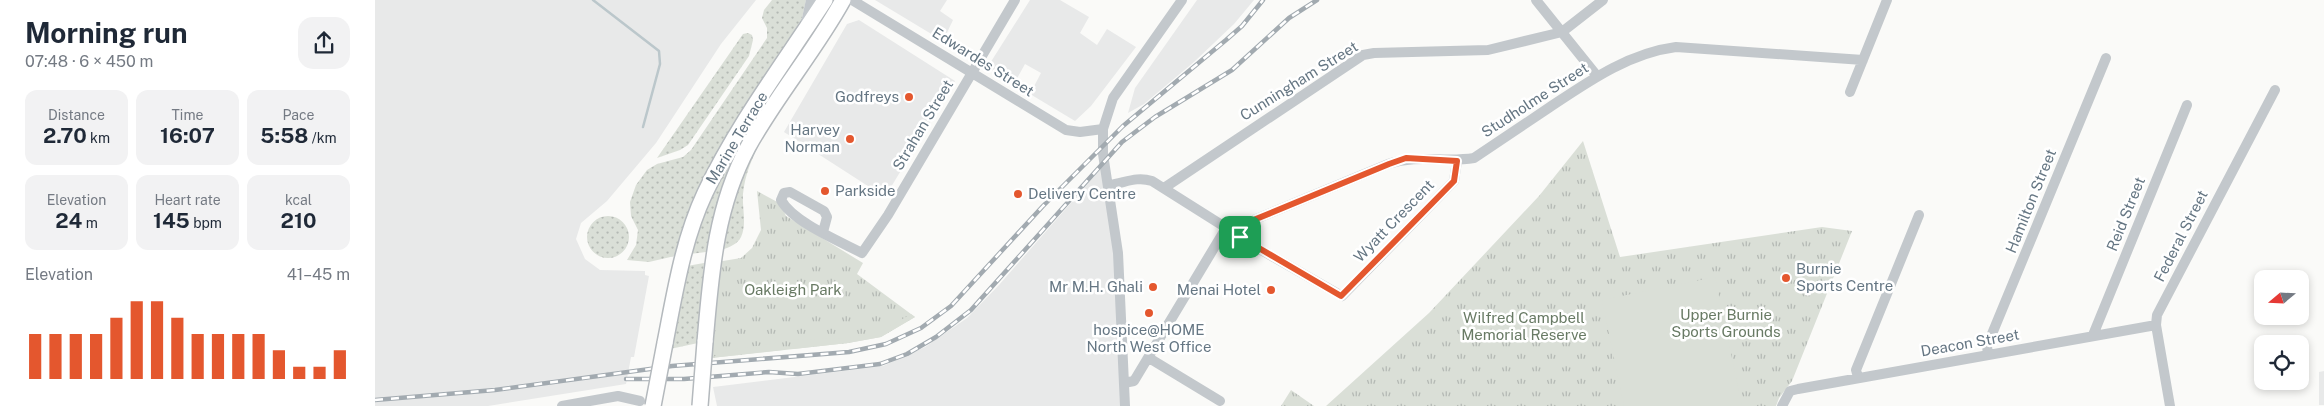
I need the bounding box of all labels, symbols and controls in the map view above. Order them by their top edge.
text: Morning run [25,16,188,49]
button: share [298,17,350,69]
street label: Edwardes Street [930,24,1037,100]
street label: Cunningham Street [1237,37,1361,124]
text: 07:48 · 6 × 450 m [25,52,153,71]
street label: Studholme Street [1478,59,1591,140]
street label: Strahan Street [889,76,956,173]
place label: Godfreys [835,88,899,105]
street label: Marine Terrace [702,89,771,187]
marker: Godfreys [903,91,915,103]
text: Distance [48,107,105,123]
text: Time [172,107,203,123]
text: Pace [282,107,315,123]
place label: Harvey Norman [785,121,840,155]
text: 2.70 [43,123,87,148]
text: 16:07 [160,123,215,148]
text: 5:58 [260,123,308,148]
text: km [87,130,110,146]
text: /km [308,130,337,146]
marker: Harvey Norman [844,133,856,145]
street label: Hamilton Street [2002,146,2059,255]
street label: Reid Street [2103,174,2148,253]
street label: Wyatt Crescent [1350,176,1437,265]
place label: Parkside [835,182,896,199]
marker: Parkside [819,185,831,197]
place label: Delivery Centre [1028,185,1136,202]
street label: Federal Street [2150,187,2211,284]
marker: Delivery Centre [1012,188,1024,200]
text: Elevation [47,192,106,208]
text: Heart rate [154,192,221,208]
text: kcal [285,192,312,208]
text: 24 [55,208,82,233]
text: 145 [153,208,190,233]
text: 210 [281,208,316,233]
text: m [82,215,98,231]
text: bpm [190,215,222,231]
pin [1219,216,1261,258]
icon: arrive [1226,223,1254,251]
place label: Burnie Sports Centre [1796,260,1893,294]
text: Elevation [25,265,93,284]
text: 41–45 m [287,265,350,284]
north arrow [2254,270,2309,325]
map controls [2254,270,2309,390]
marker: Burnie Sports Centre [1780,272,1792,284]
place label: Mr M.H. Ghali [1049,278,1143,295]
park label: Oakleigh Park [744,281,842,298]
marker: Mr M.H. Ghali [1147,281,1159,293]
place label: Menai Hotel [1177,281,1261,298]
marker: Menai Hotel [1265,284,1277,296]
park label: Upper Burnie Sports Grounds [1671,306,1781,340]
marker: hospice@HOME North West Office [1143,307,1155,319]
park label: Wilfred Campbell Memorial Reserve [1461,309,1587,343]
place label: hospice@HOME North West Office [1087,321,1211,355]
street label: Deacon Street [1919,325,2021,360]
button: locate [2254,335,2309,390]

